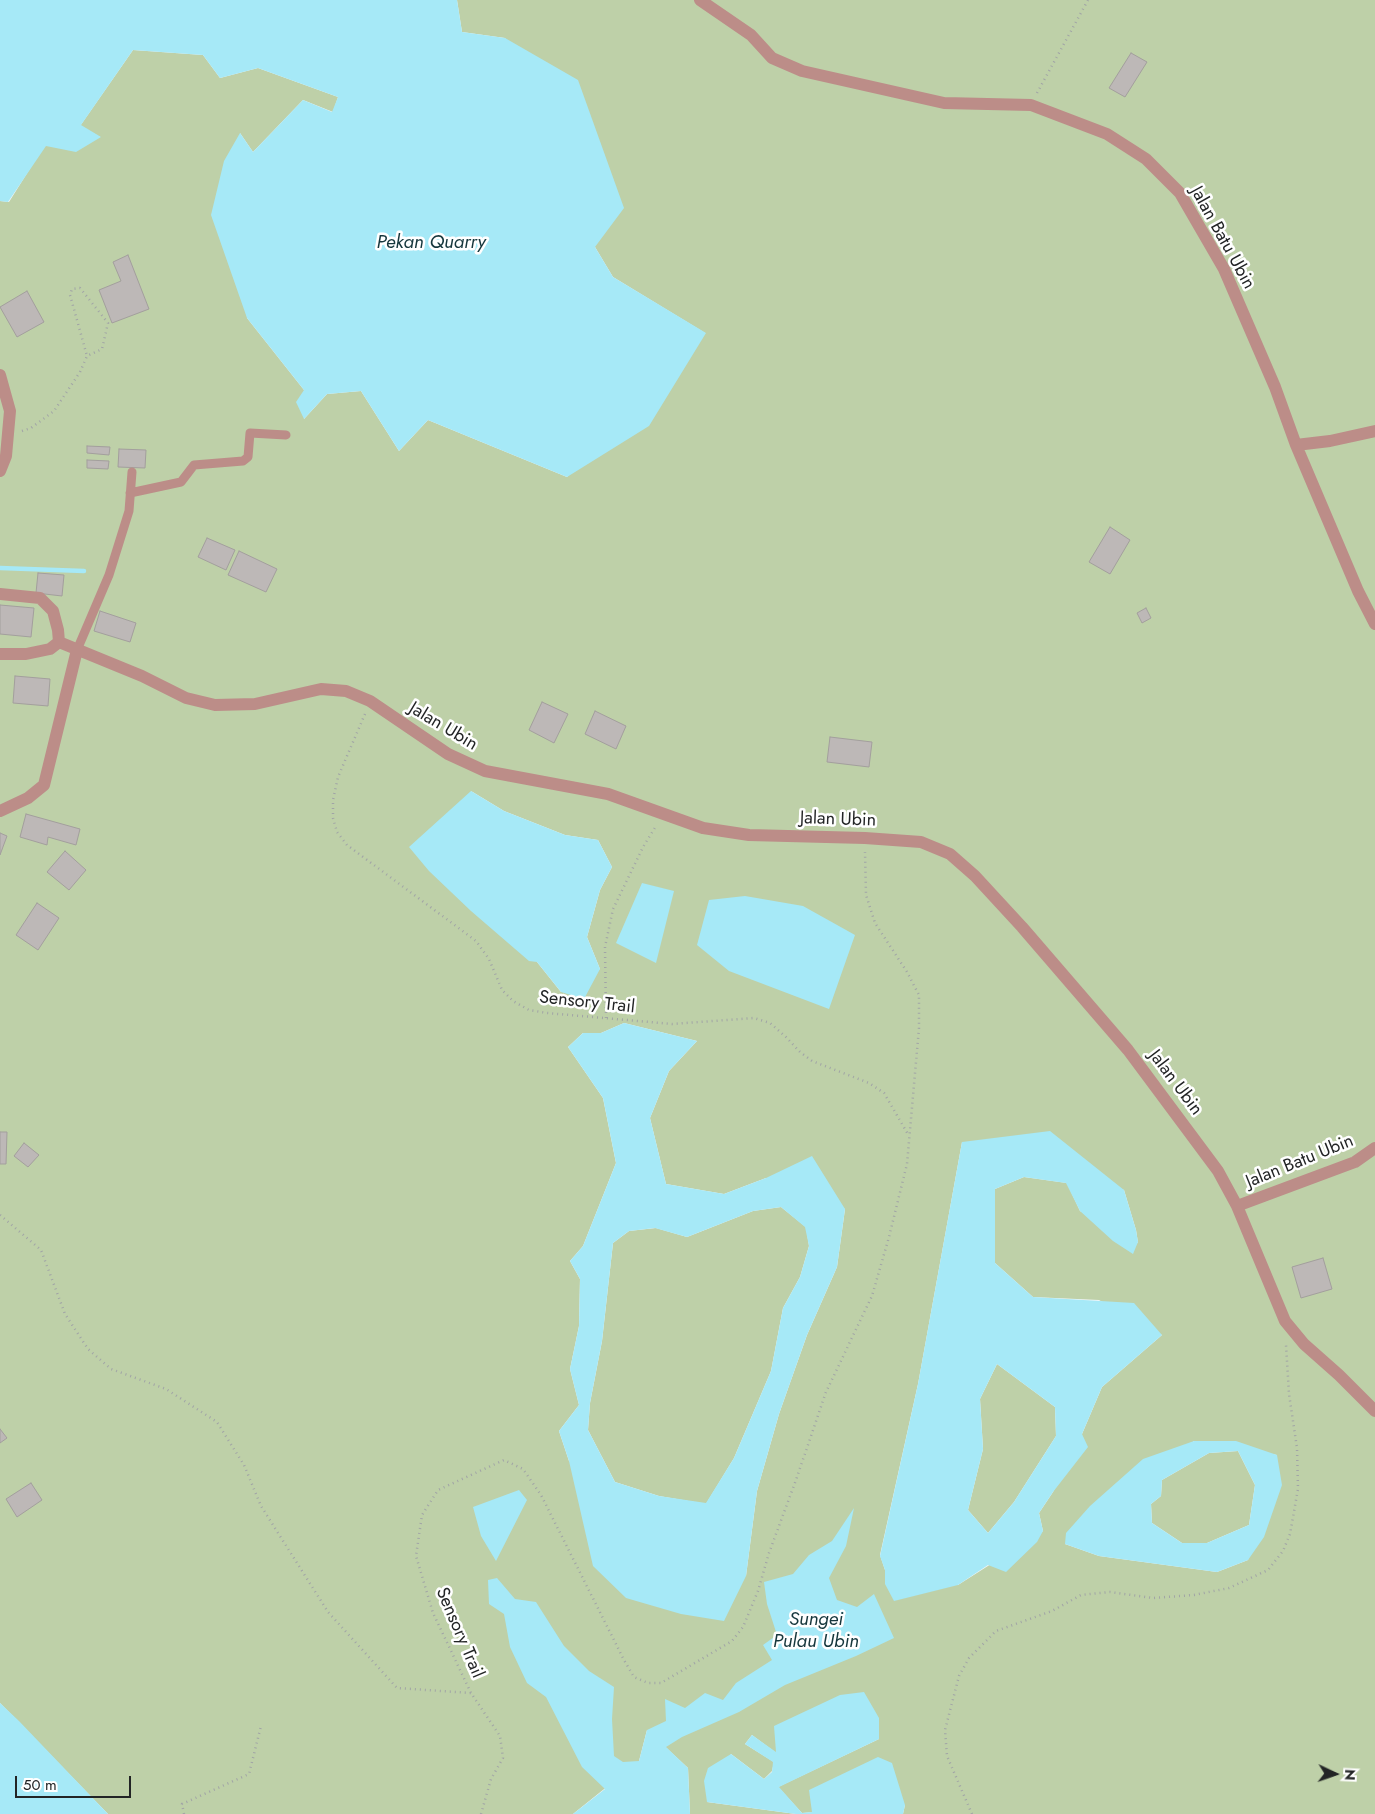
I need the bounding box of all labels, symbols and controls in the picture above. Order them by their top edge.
street label: Jalan Batu Ubin [1185,183,1259,293]
water label: Pekan Quarry [376,232,486,254]
street label: Jalan Ubin [405,698,481,756]
street label: Jalan Ubin [800,808,876,832]
street label: Sensory Trail [538,987,636,1019]
street label: Jalan Ubin [1143,1046,1207,1120]
street label: Jalan Batu Ubin [1243,1131,1357,1193]
street label: Sensory Trail [430,1584,488,1682]
water label: Sungei Pulau Ubin [773,1609,859,1653]
north arrow [1310,1749,1360,1799]
scale bar [18,1766,134,1798]
text: N [1340,1769,1360,1781]
text: 50 m [23,1774,57,1796]

